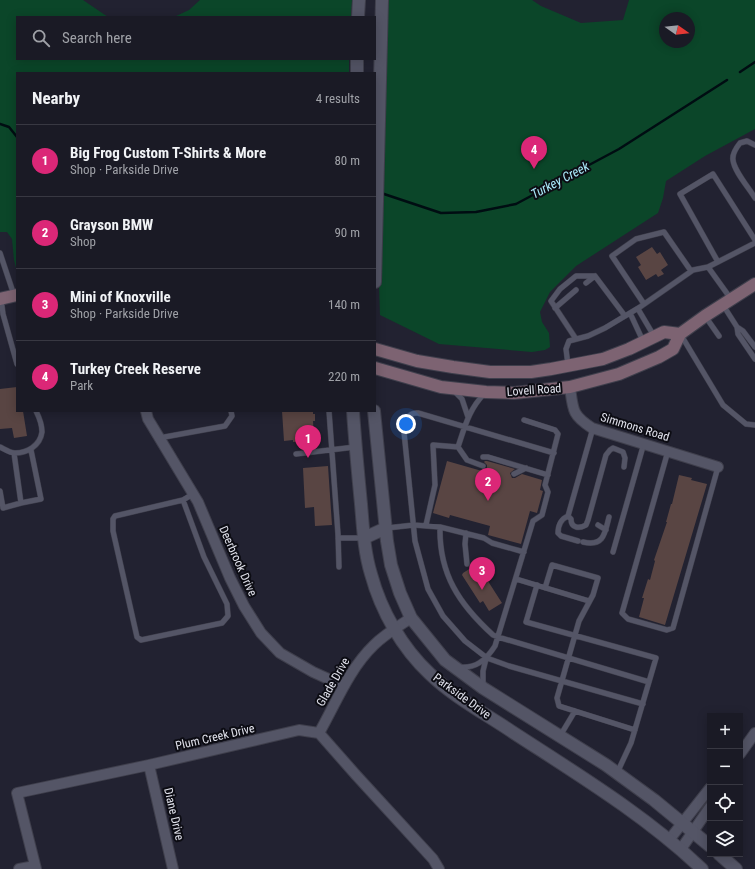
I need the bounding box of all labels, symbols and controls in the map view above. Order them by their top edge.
north arrow [659,12,695,48]
search box [16,16,376,60]
icon: search [30,27,52,49]
text: Search here [62,29,132,47]
text: Nearby [32,88,80,108]
text: 4 results [316,91,360,106]
pin: 4 [521,136,547,169]
text: Big Frog Custom T-Shirts & More [70,144,266,162]
text: 1 [42,153,48,168]
text: 80 m [334,153,360,168]
water label: Turkey Creek [528,158,592,202]
text: Shop · Parkside Drive [70,162,179,177]
text: Grayson BMW [70,216,153,234]
text: 2 [42,225,48,240]
text: 90 m [334,225,360,240]
text: Shop [70,234,96,249]
text: Mini of Knoxville [70,288,171,306]
text: 3 [42,297,48,312]
text: 140 m [328,297,360,312]
text: Shop · Parkside Drive [70,306,179,321]
text: Turkey Creek Reserve [70,360,201,378]
text: 4 [42,369,48,384]
text: 220 m [328,369,360,384]
text: Park [70,378,93,393]
street label: Lovell Road [506,381,562,399]
street label: Simmons Road [599,410,671,444]
your location [396,414,416,434]
pin: 1 [295,425,321,458]
pin: 2 [475,468,501,501]
street label: Deerbrook Drive [216,524,260,599]
pin: 3 [469,557,495,590]
street label: Glade Drive [313,655,353,709]
street label: Parkside Drive [430,670,494,722]
map controls [707,713,743,857]
button: + [707,713,743,749]
street label: Plum Creek Drive [174,721,256,753]
button: − [707,749,743,785]
button: locate [707,785,743,821]
street label: Diane Drive [161,786,187,842]
button: layers [707,821,743,857]

